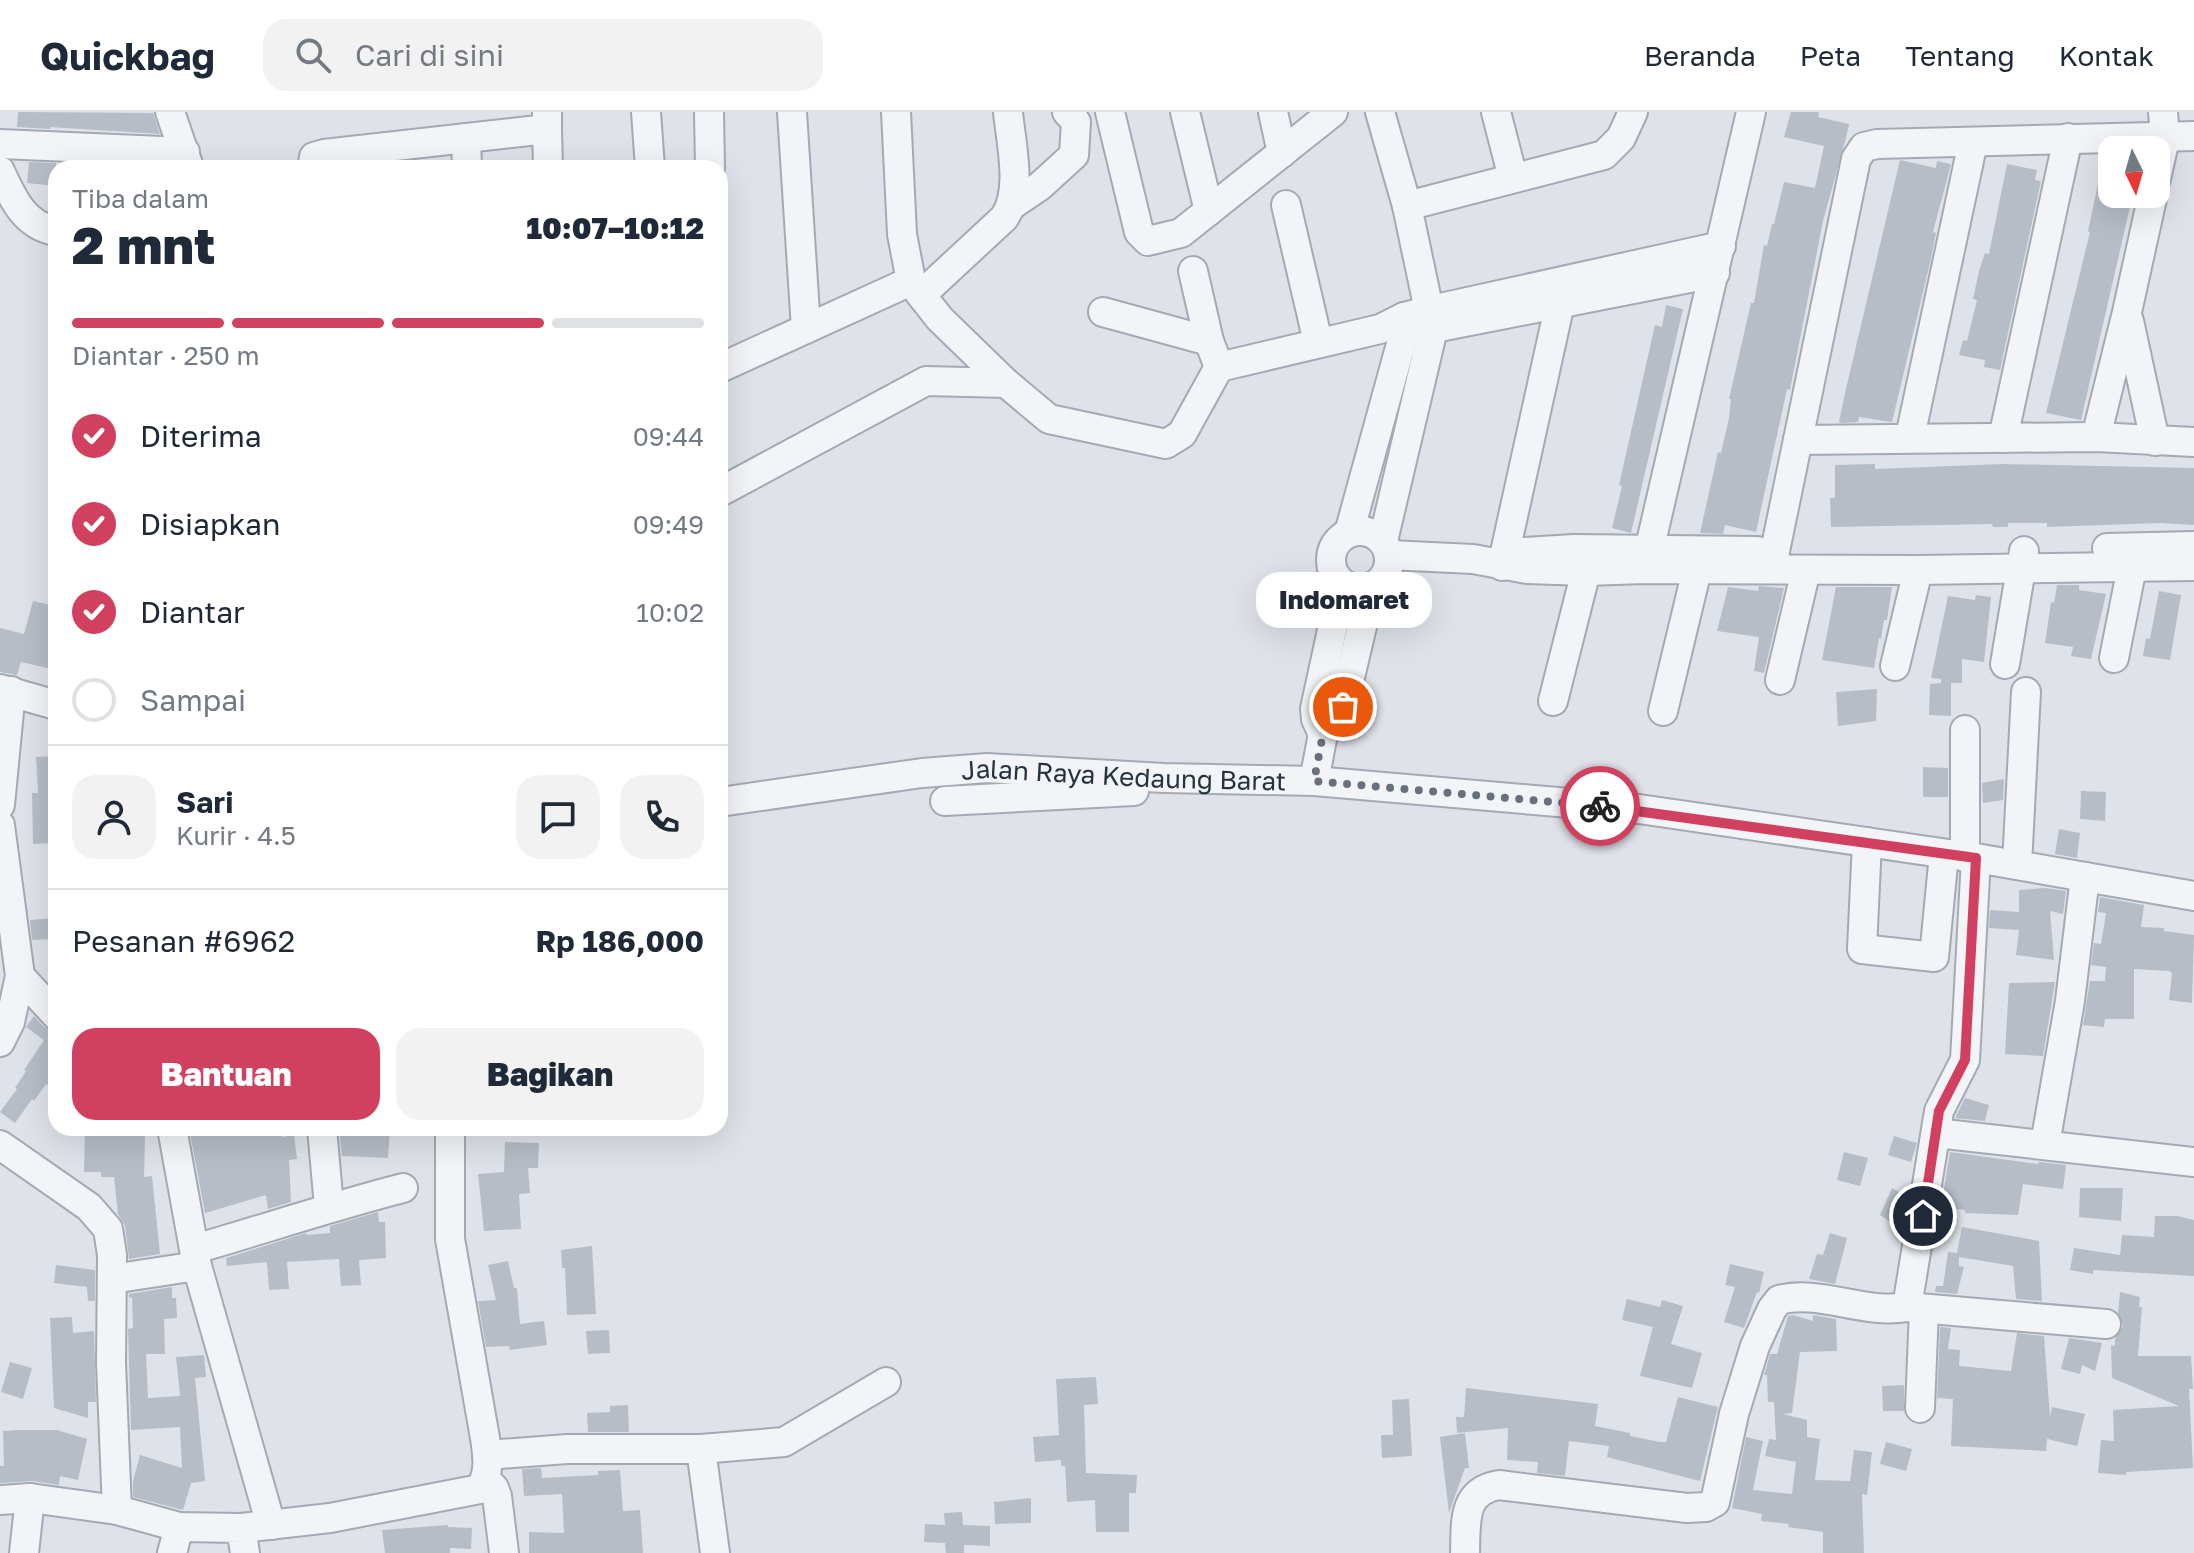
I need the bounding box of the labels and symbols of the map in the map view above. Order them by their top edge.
north arrow [2098,136,2170,208]
callout: Indomaret [1255,571,1431,627]
pin [1309,673,1377,741]
street label: Jalan Raya Kedaung Barat [960,752,1287,796]
courier [1560,766,1640,846]
pin [1889,1182,1957,1250]

